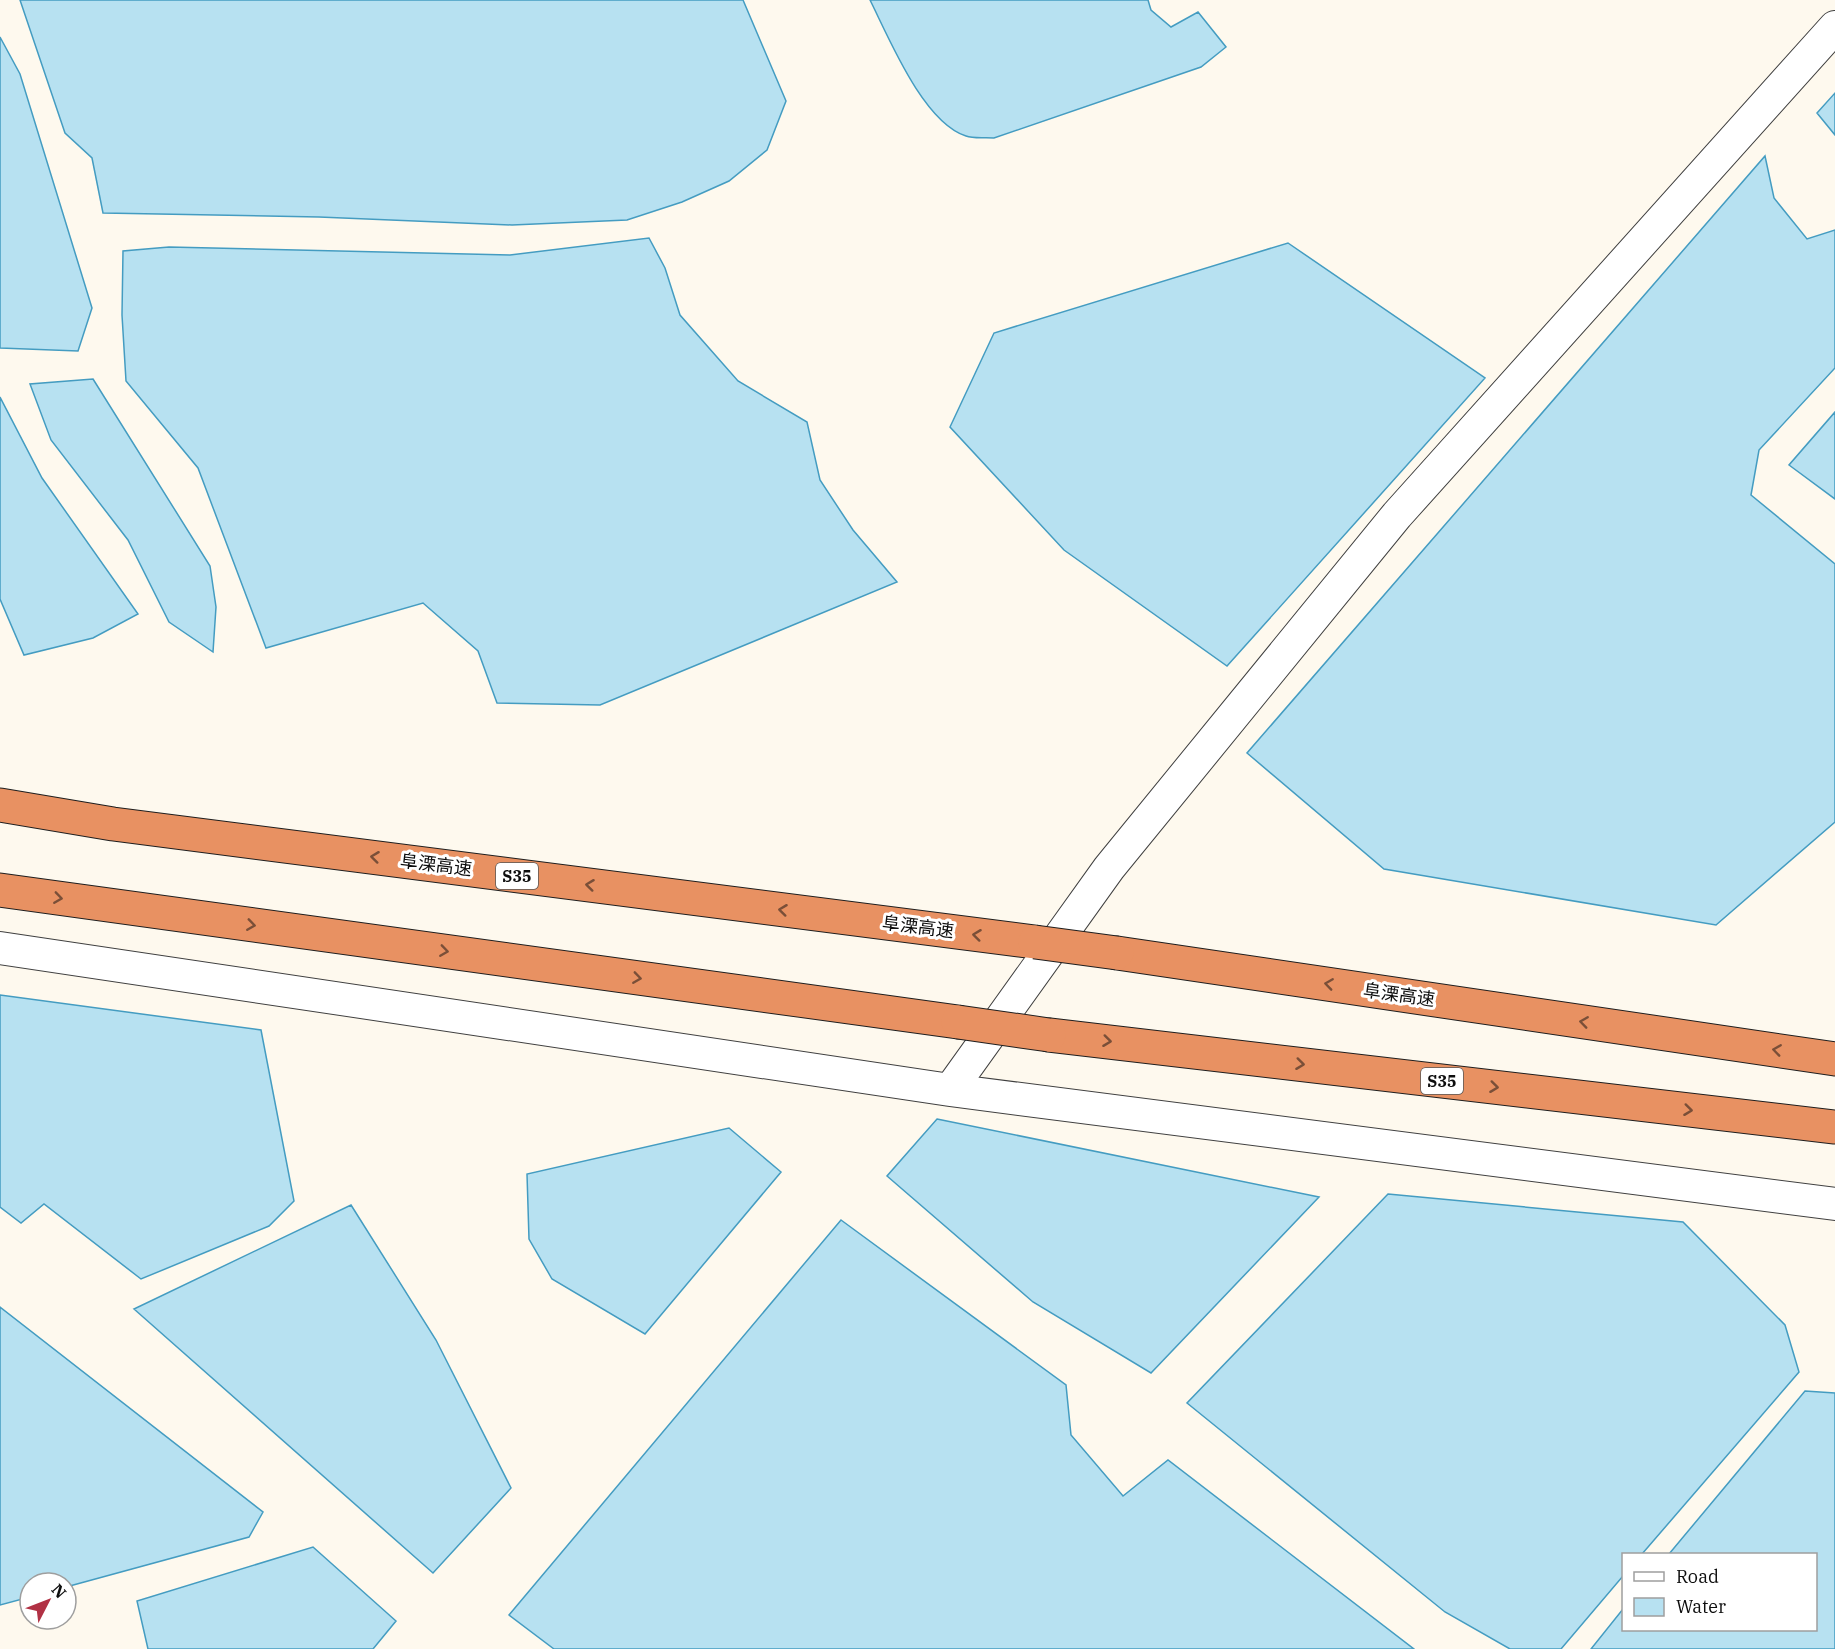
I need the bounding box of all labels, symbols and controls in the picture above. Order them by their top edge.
street label: 阜溧高速 [399,849,473,880]
one-way arrow [371,852,380,864]
road number: S35 [496,863,538,889]
one-way arrow [585,879,594,892]
one-way arrow [53,891,63,904]
one-way arrow [779,904,788,916]
street label: 阜溧高速 [881,911,955,942]
one-way arrow [247,918,256,930]
one-way arrow [972,929,981,941]
one-way arrow [440,945,449,957]
one-way arrow [633,972,642,984]
street label: 阜溧高速 [1362,978,1436,1011]
one-way arrow [1324,979,1334,991]
one-way arrow [1580,1016,1589,1028]
one-way arrow [1102,1035,1111,1047]
one-way arrow [1773,1045,1782,1057]
one-way arrow [1296,1057,1305,1070]
road number: S35 [1421,1068,1463,1094]
one-way arrow [1490,1080,1499,1093]
one-way arrow [1683,1103,1692,1116]
legend [1622,1553,1817,1631]
text: Road [1676,1565,1719,1588]
north arrow [18,1571,78,1631]
text: N [47,1580,71,1602]
text: Water [1676,1595,1726,1618]

